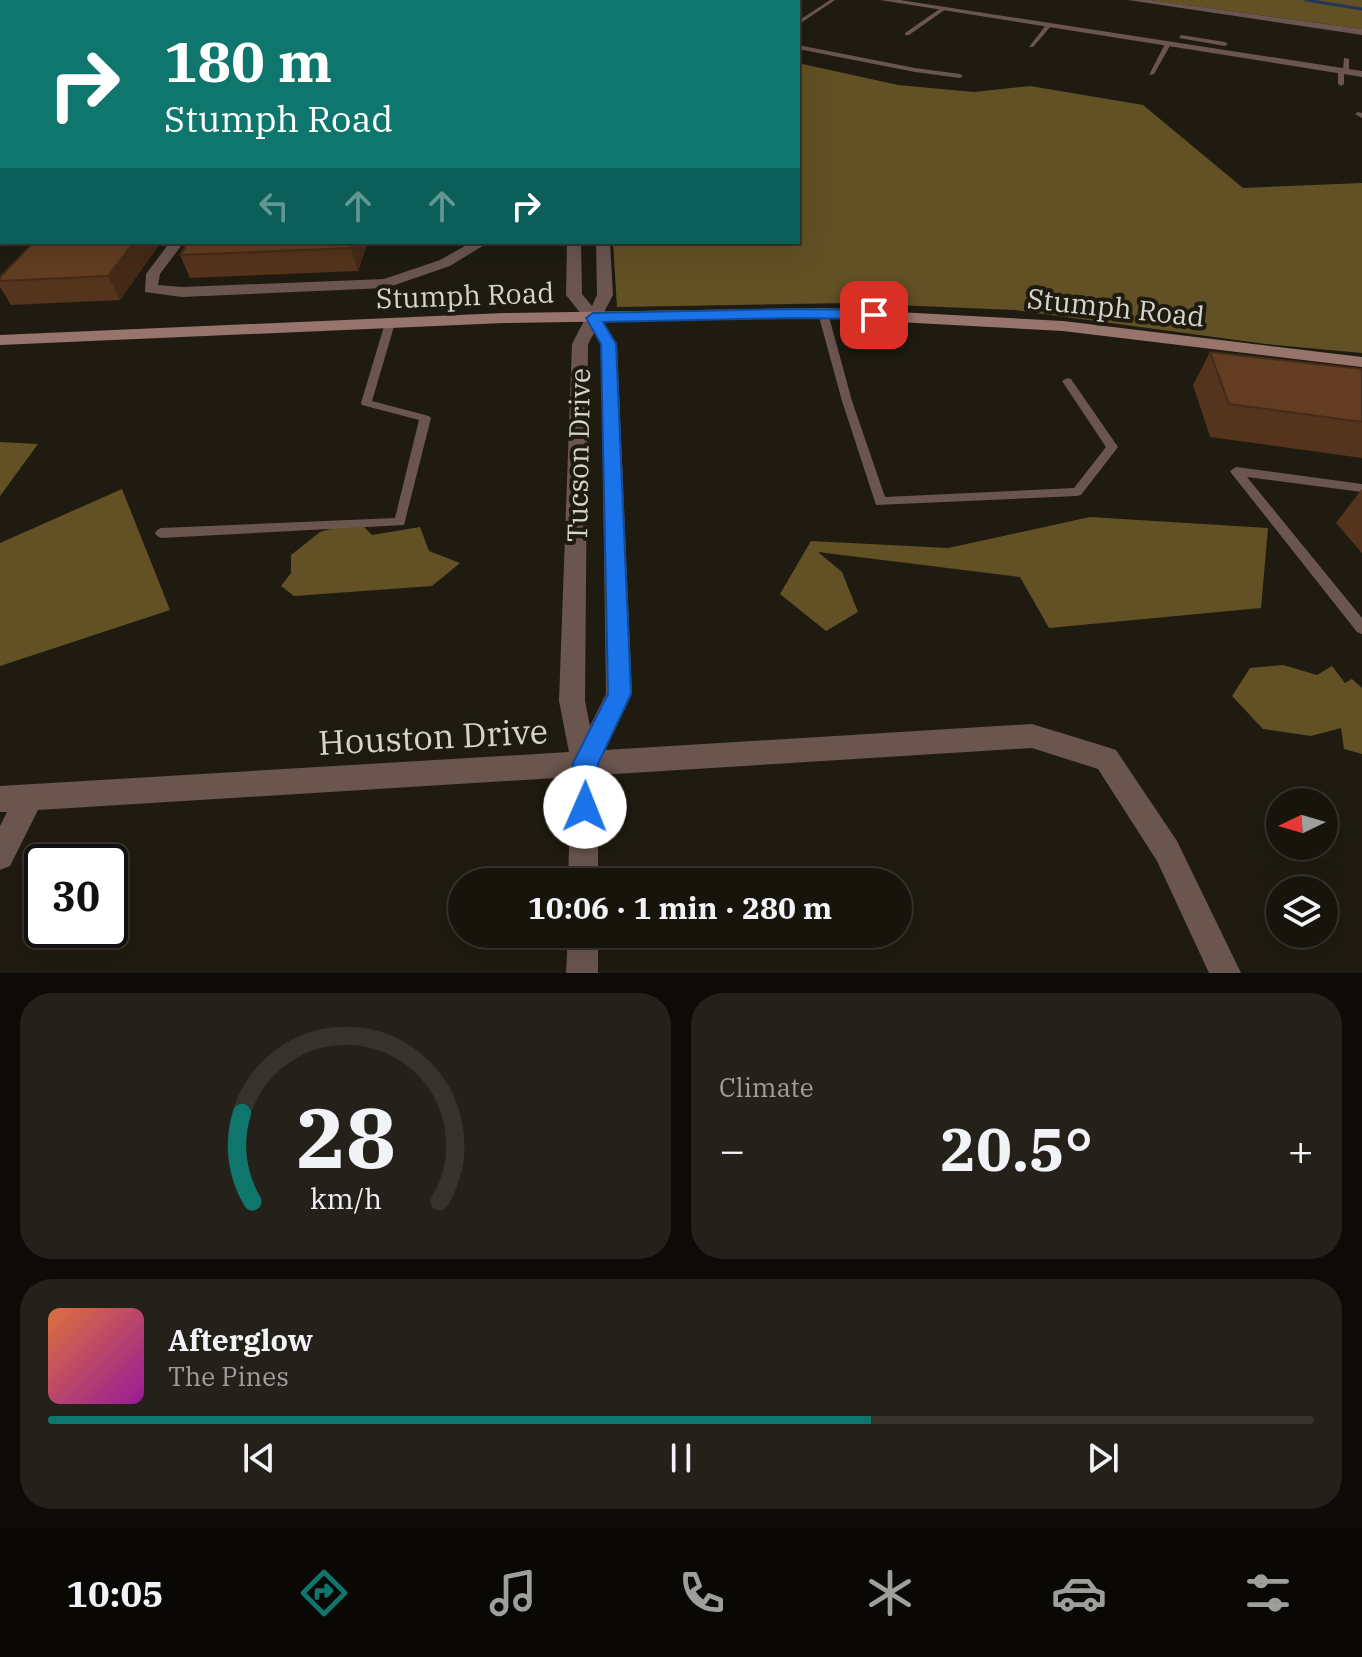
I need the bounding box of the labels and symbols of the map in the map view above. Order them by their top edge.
street label: Stumph Road [375,273,555,317]
street label: Stumph Road [1025,279,1207,335]
pin [840,281,908,349]
street label: Tucson Drive [558,368,598,542]
street label: Houston Drive [317,708,549,764]
position arrow [543,765,627,849]
north arrow [1266,788,1338,860]
speed limit sign: 30 [24,844,128,948]

